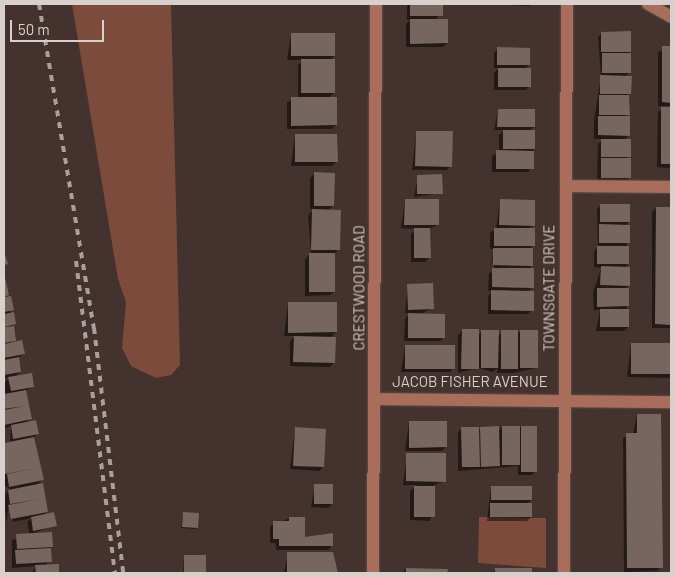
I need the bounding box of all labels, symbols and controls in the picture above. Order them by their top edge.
scale bar [12,10,106,42]
text: 50 m [18,20,50,38]
street label: TOWNSGATE DRIVE [540,225,558,351]
street label: CRESTWOOD ROAD [350,226,368,350]
street label: JACOB FISHER AVENUE [392,373,548,391]

